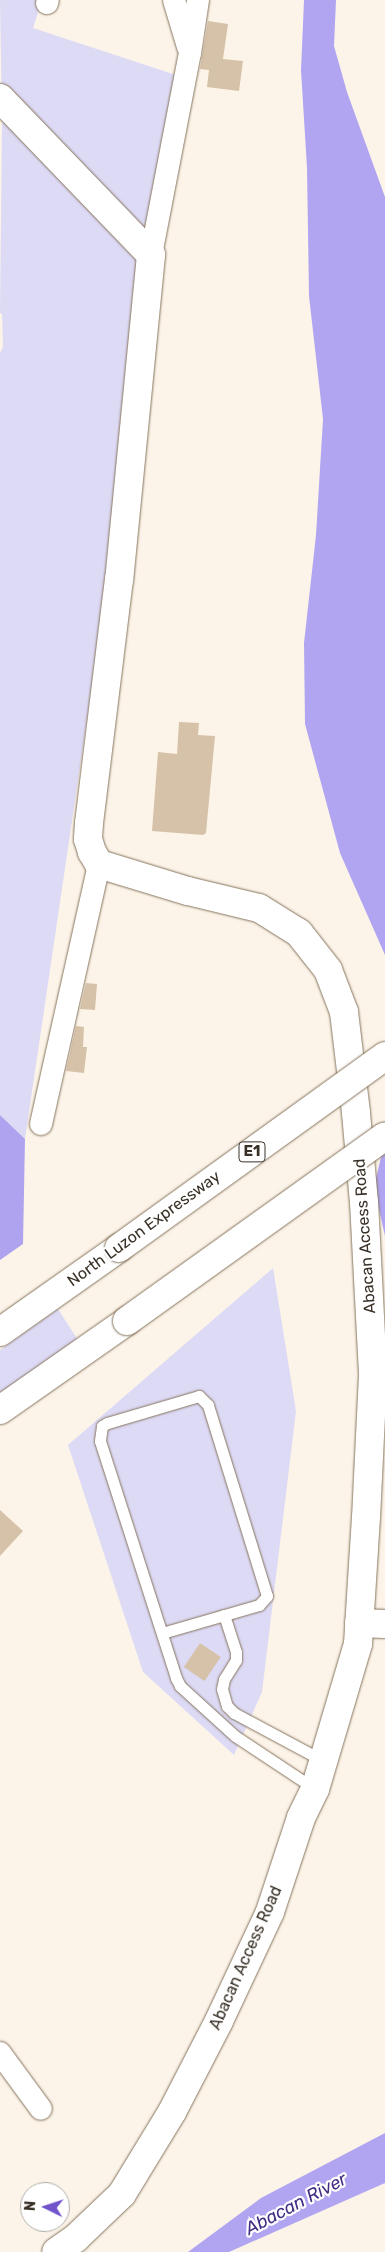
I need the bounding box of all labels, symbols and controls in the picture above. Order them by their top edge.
road number: E1 [238,1140,266,1164]
street label: Abacan Access Road [350,1158,380,1314]
street label: North Luzon Expressway [64,1167,224,1291]
street label: Abacan Access Road [206,1883,286,2033]
water label: Abacan River [242,2168,350,2240]
north arrow [20,2182,70,2232]
text: N [22,2200,39,2212]

